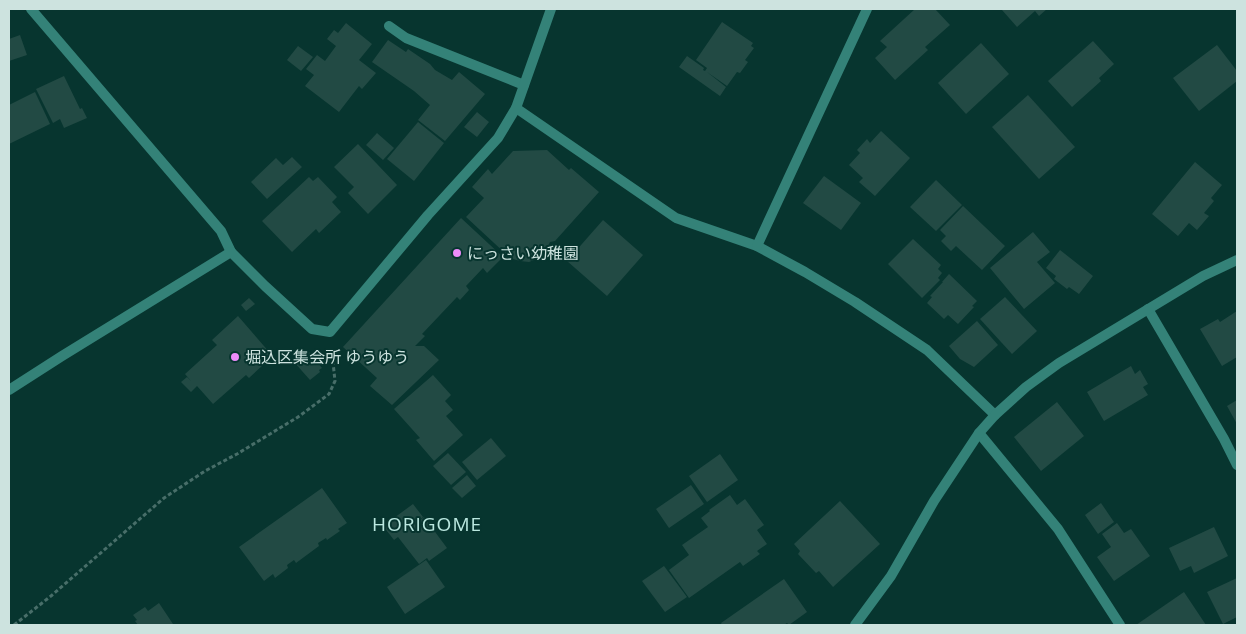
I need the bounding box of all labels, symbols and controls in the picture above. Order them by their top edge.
place label: にっさい幼稚園 [467,242,579,264]
marker: にっさい幼稚園 [451,247,463,259]
place label: 堀込区集会所 ゆうゆう [245,346,409,368]
marker: 堀込区集会所 ゆうゆう [229,351,241,363]
district label: HORIGOME [372,511,482,537]

